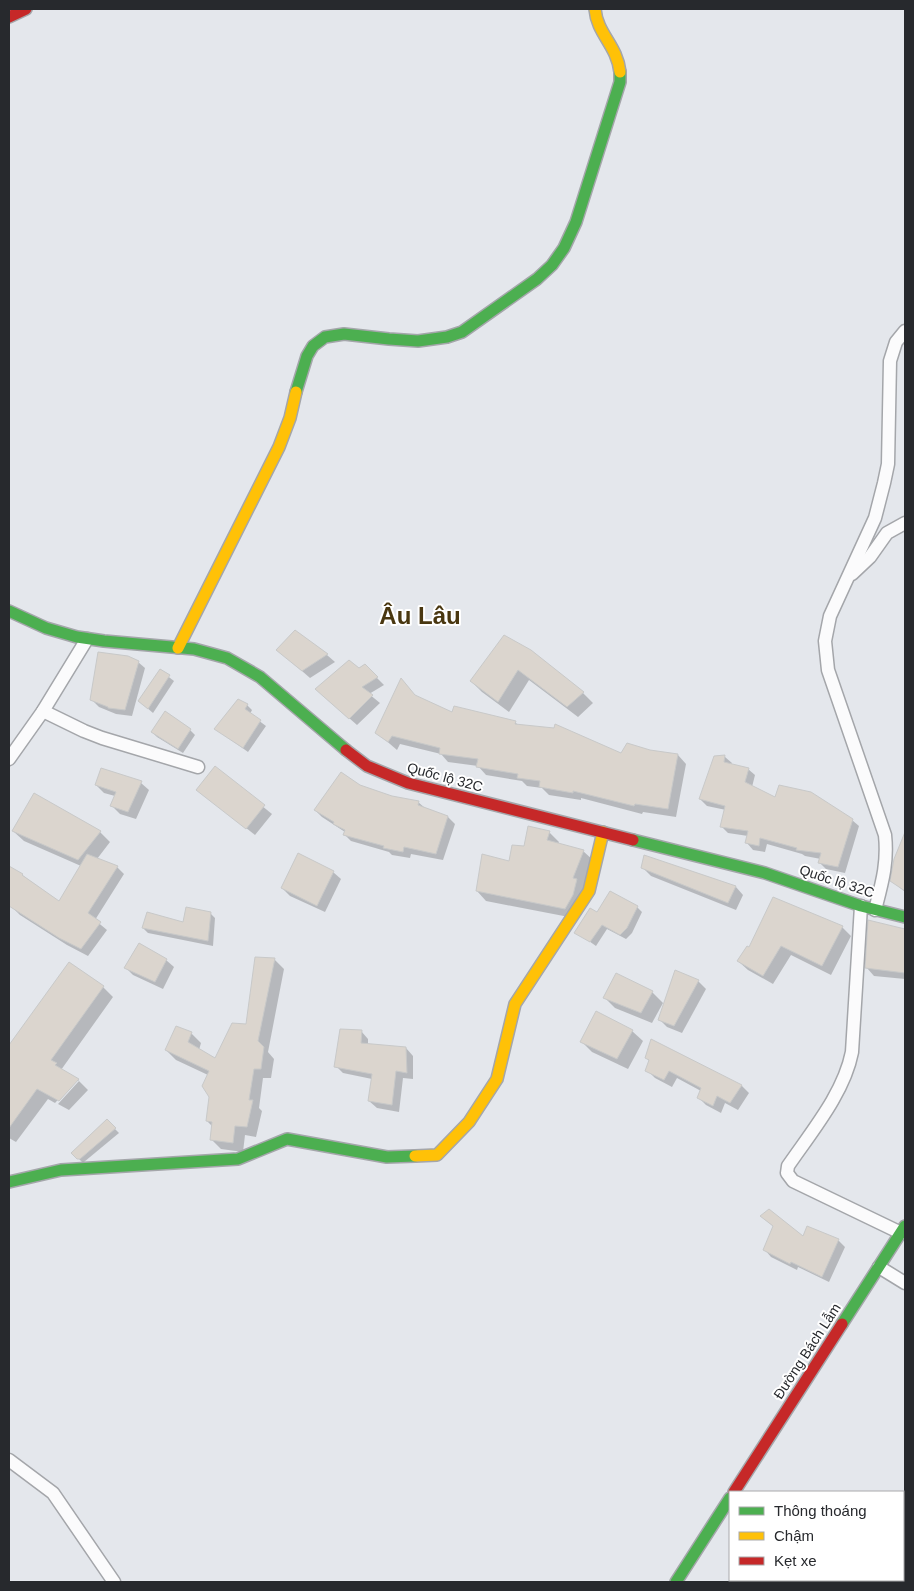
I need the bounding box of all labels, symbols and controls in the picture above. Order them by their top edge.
district label: Âu Lâu [379,602,461,629]
street label: Quốc lộ 32C [405,759,485,795]
street label: Quốc lộ 32C [798,861,876,901]
street label: Đường Bách Lẫm [770,1300,844,1402]
legend [729,1491,904,1581]
text: Thông thoáng [774,1502,867,1519]
text: Chậm [774,1527,814,1544]
text: Kẹt xe [774,1552,817,1569]

